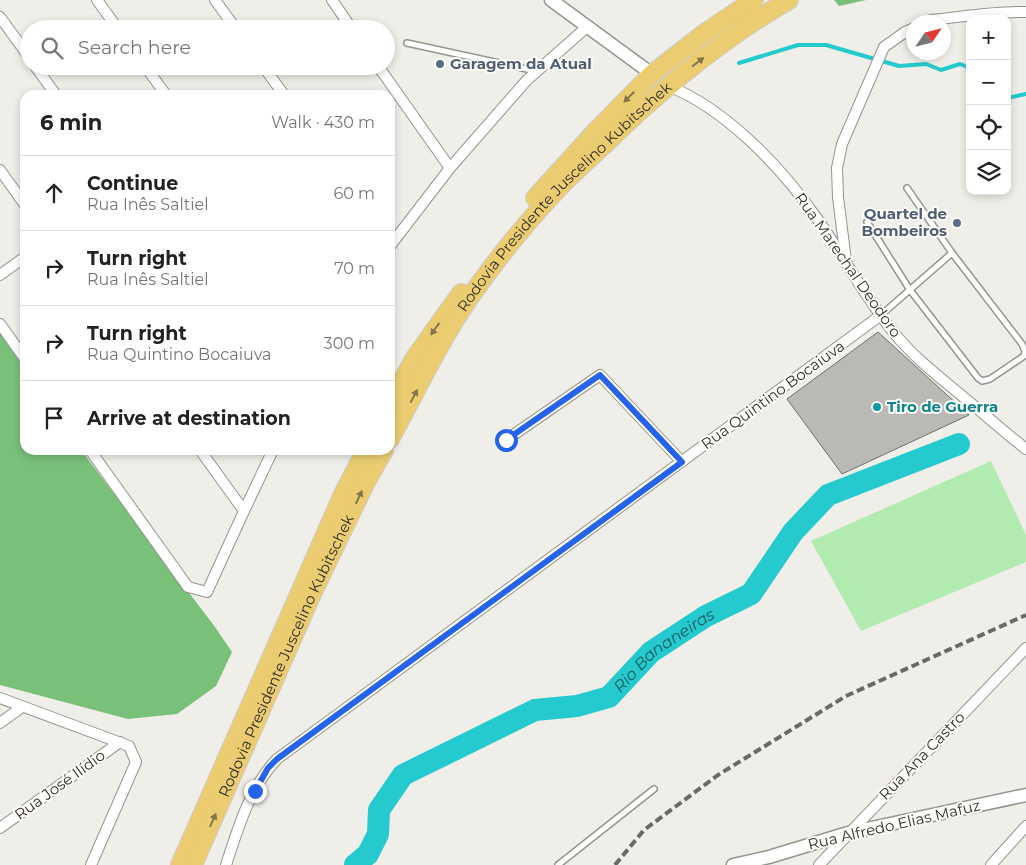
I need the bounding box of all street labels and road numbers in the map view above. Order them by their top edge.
street label: Rodovia Presidente Juscelino Kubitschek [453,77,675,315]
street label: Rua Marechal Deodoro [791,189,906,341]
street label: Rua Quintino Bocaiuva [697,336,848,453]
street label: Rodovia Presidente Juscelino Kubitschek [214,511,358,800]
street label: Rua Ana Castro [875,708,969,804]
street label: Rua José Ilídio [11,745,109,824]
street label: Rua Alfredo Elias Mafuz [806,795,982,854]

